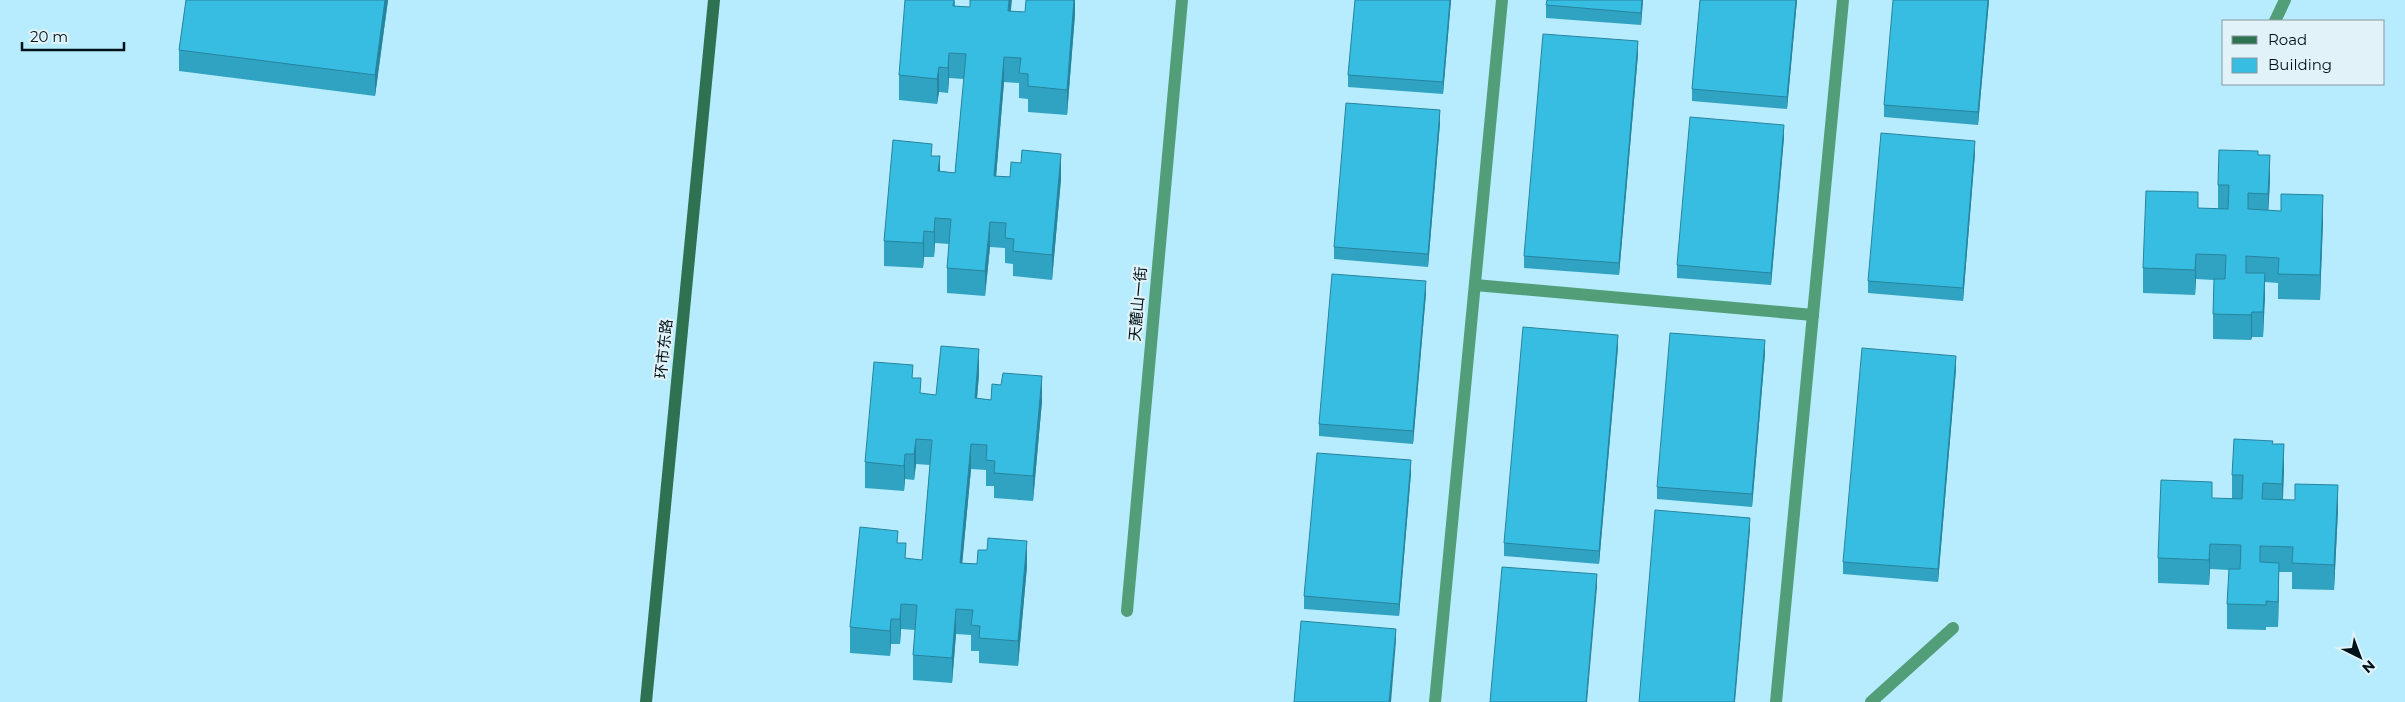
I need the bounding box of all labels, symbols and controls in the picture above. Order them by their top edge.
scale bar [22,20,125,52]
legend [2222,20,2385,85]
text: 20 m [30,27,68,46]
text: Road [2268,30,2307,49]
text: Building [2268,55,2332,74]
street label: 天麓山一街 [1125,266,1150,342]
street label: 环市东路 [651,318,676,380]
north arrow [2335,632,2385,682]
text: N [2358,656,2379,677]

